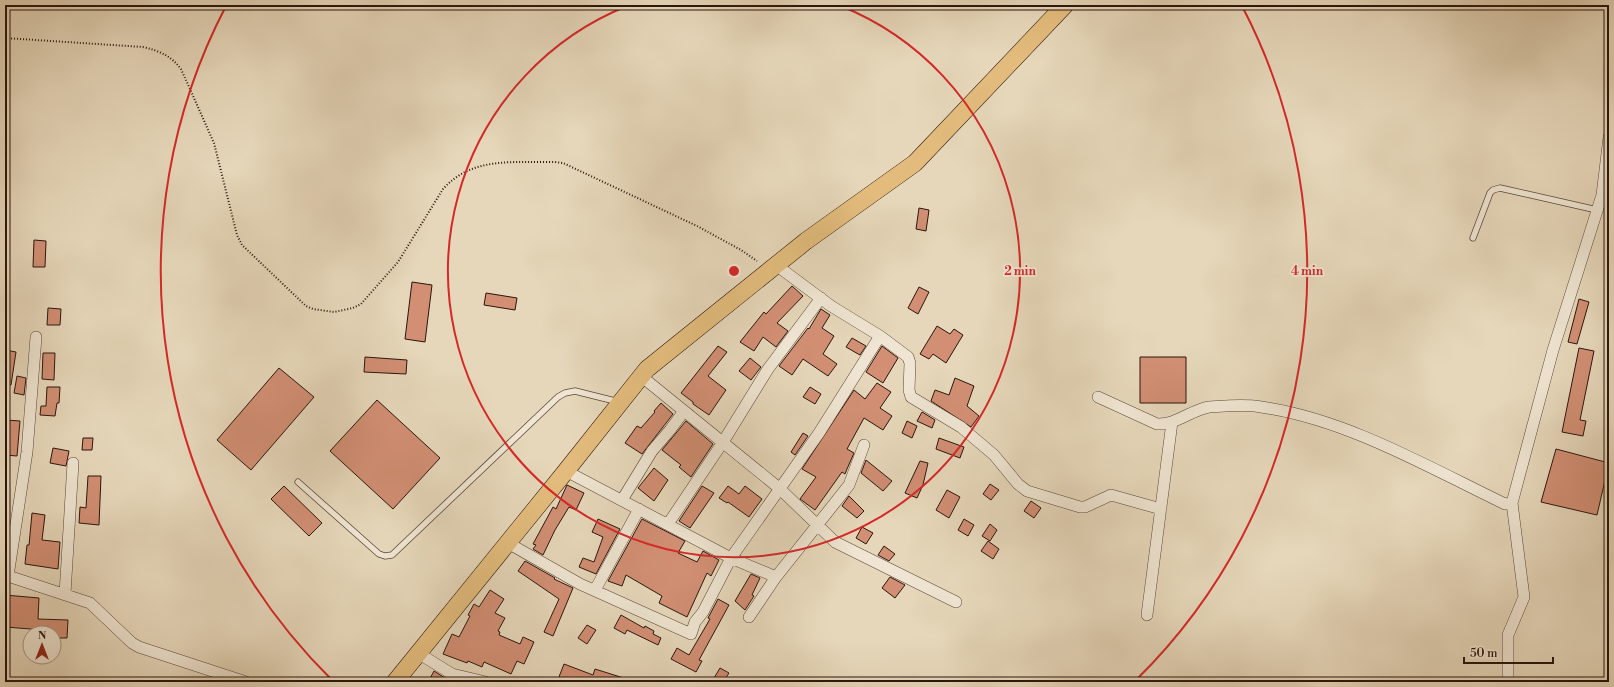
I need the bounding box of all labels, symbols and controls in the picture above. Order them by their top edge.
centre of rings [727,264,741,278]
text: 2 min [1004,264,1036,279]
text: 4 min [1291,264,1324,279]
north arrow [22,625,62,665]
text: N [38,629,47,643]
scale bar [1464,639,1553,665]
text: 50 m [1470,646,1498,661]

